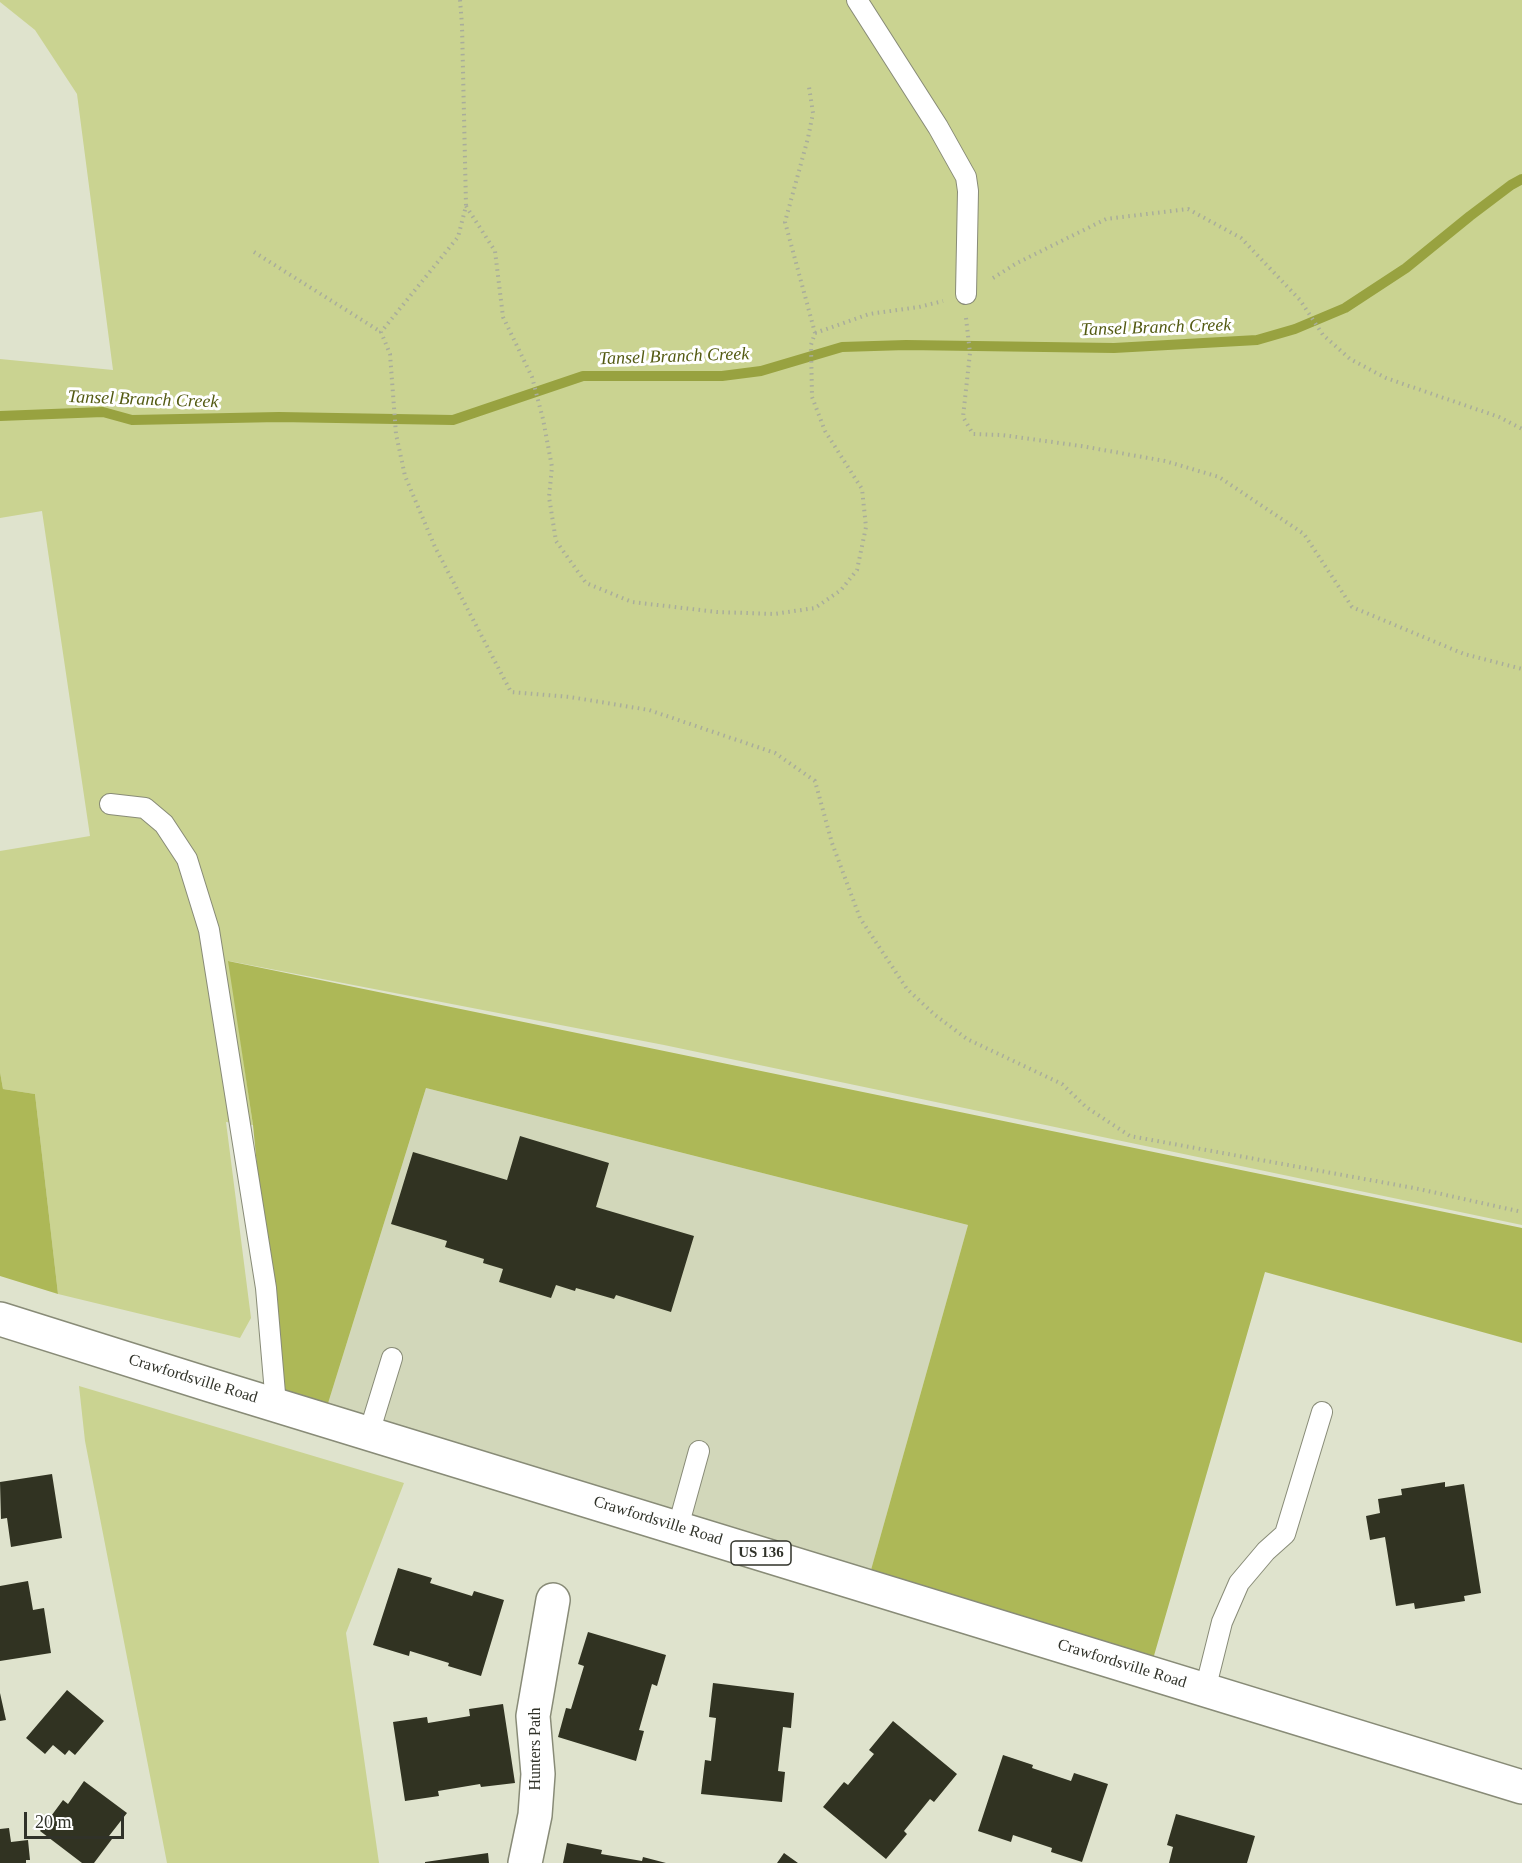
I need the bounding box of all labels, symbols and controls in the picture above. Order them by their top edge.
water label: Tansel Branch Creek [1080,315,1232,341]
water label: Tansel Branch Creek [598,344,750,370]
water label: Tansel Branch Creek [67,387,219,413]
street label: Crawfordsville Road [126,1350,260,1408]
street label: Crawfordsville Road [591,1492,725,1550]
road number: US 136 [731,1541,791,1565]
street label: Crawfordsville Road [1055,1635,1189,1693]
street label: Hunters Path [526,1707,546,1791]
scale bar [27,1800,128,1838]
text: 20 m [35,1812,72,1832]

